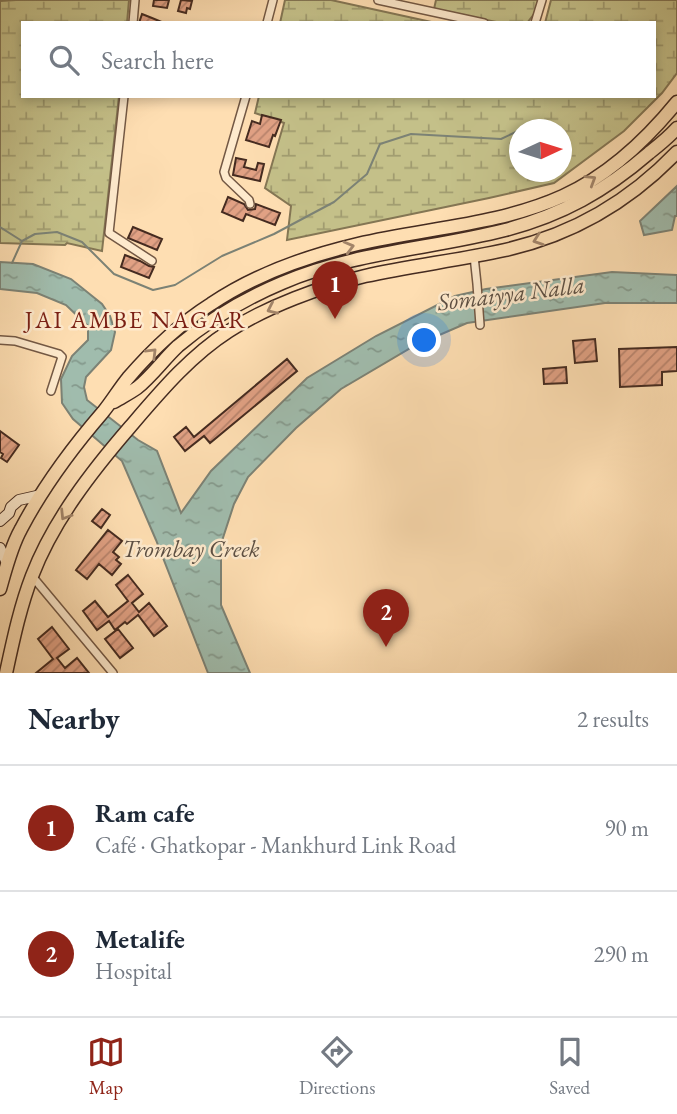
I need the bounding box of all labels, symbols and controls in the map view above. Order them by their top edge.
search box [21,21,656,98]
icon: search [45,41,83,79]
text: Search here [101,43,214,77]
north arrow [509,119,572,182]
one-way arrow [583,176,596,189]
one-way arrow [533,232,545,246]
one-way arrow [343,240,355,255]
pin: 1 [312,261,358,319]
water label: Somaiyya Nalla [435,269,586,318]
one-way arrow [266,301,279,315]
district label: JAI AMBE NAGAR [23,304,247,335]
your location [407,323,441,357]
one-way arrow [144,349,157,362]
one-way arrow [60,508,73,521]
water label: Trombay Creek [122,533,260,564]
pin: 2 [363,589,409,647]
text: Nearby [28,699,120,738]
text: 2 results [577,704,649,734]
text: Ram cafe [95,796,195,830]
text: 1 [45,813,57,843]
text: 90 m [604,813,649,843]
text: Café · Ghatkopar - Mankhurd Link Road [95,830,456,860]
text: Metalife [95,922,185,956]
text: 2 [45,939,57,969]
text: 290 m [593,939,649,969]
text: Hospital [95,956,172,986]
tab: Map [87,1033,125,1100]
tab: Directions [299,1033,375,1100]
tab: Saved [549,1033,590,1100]

